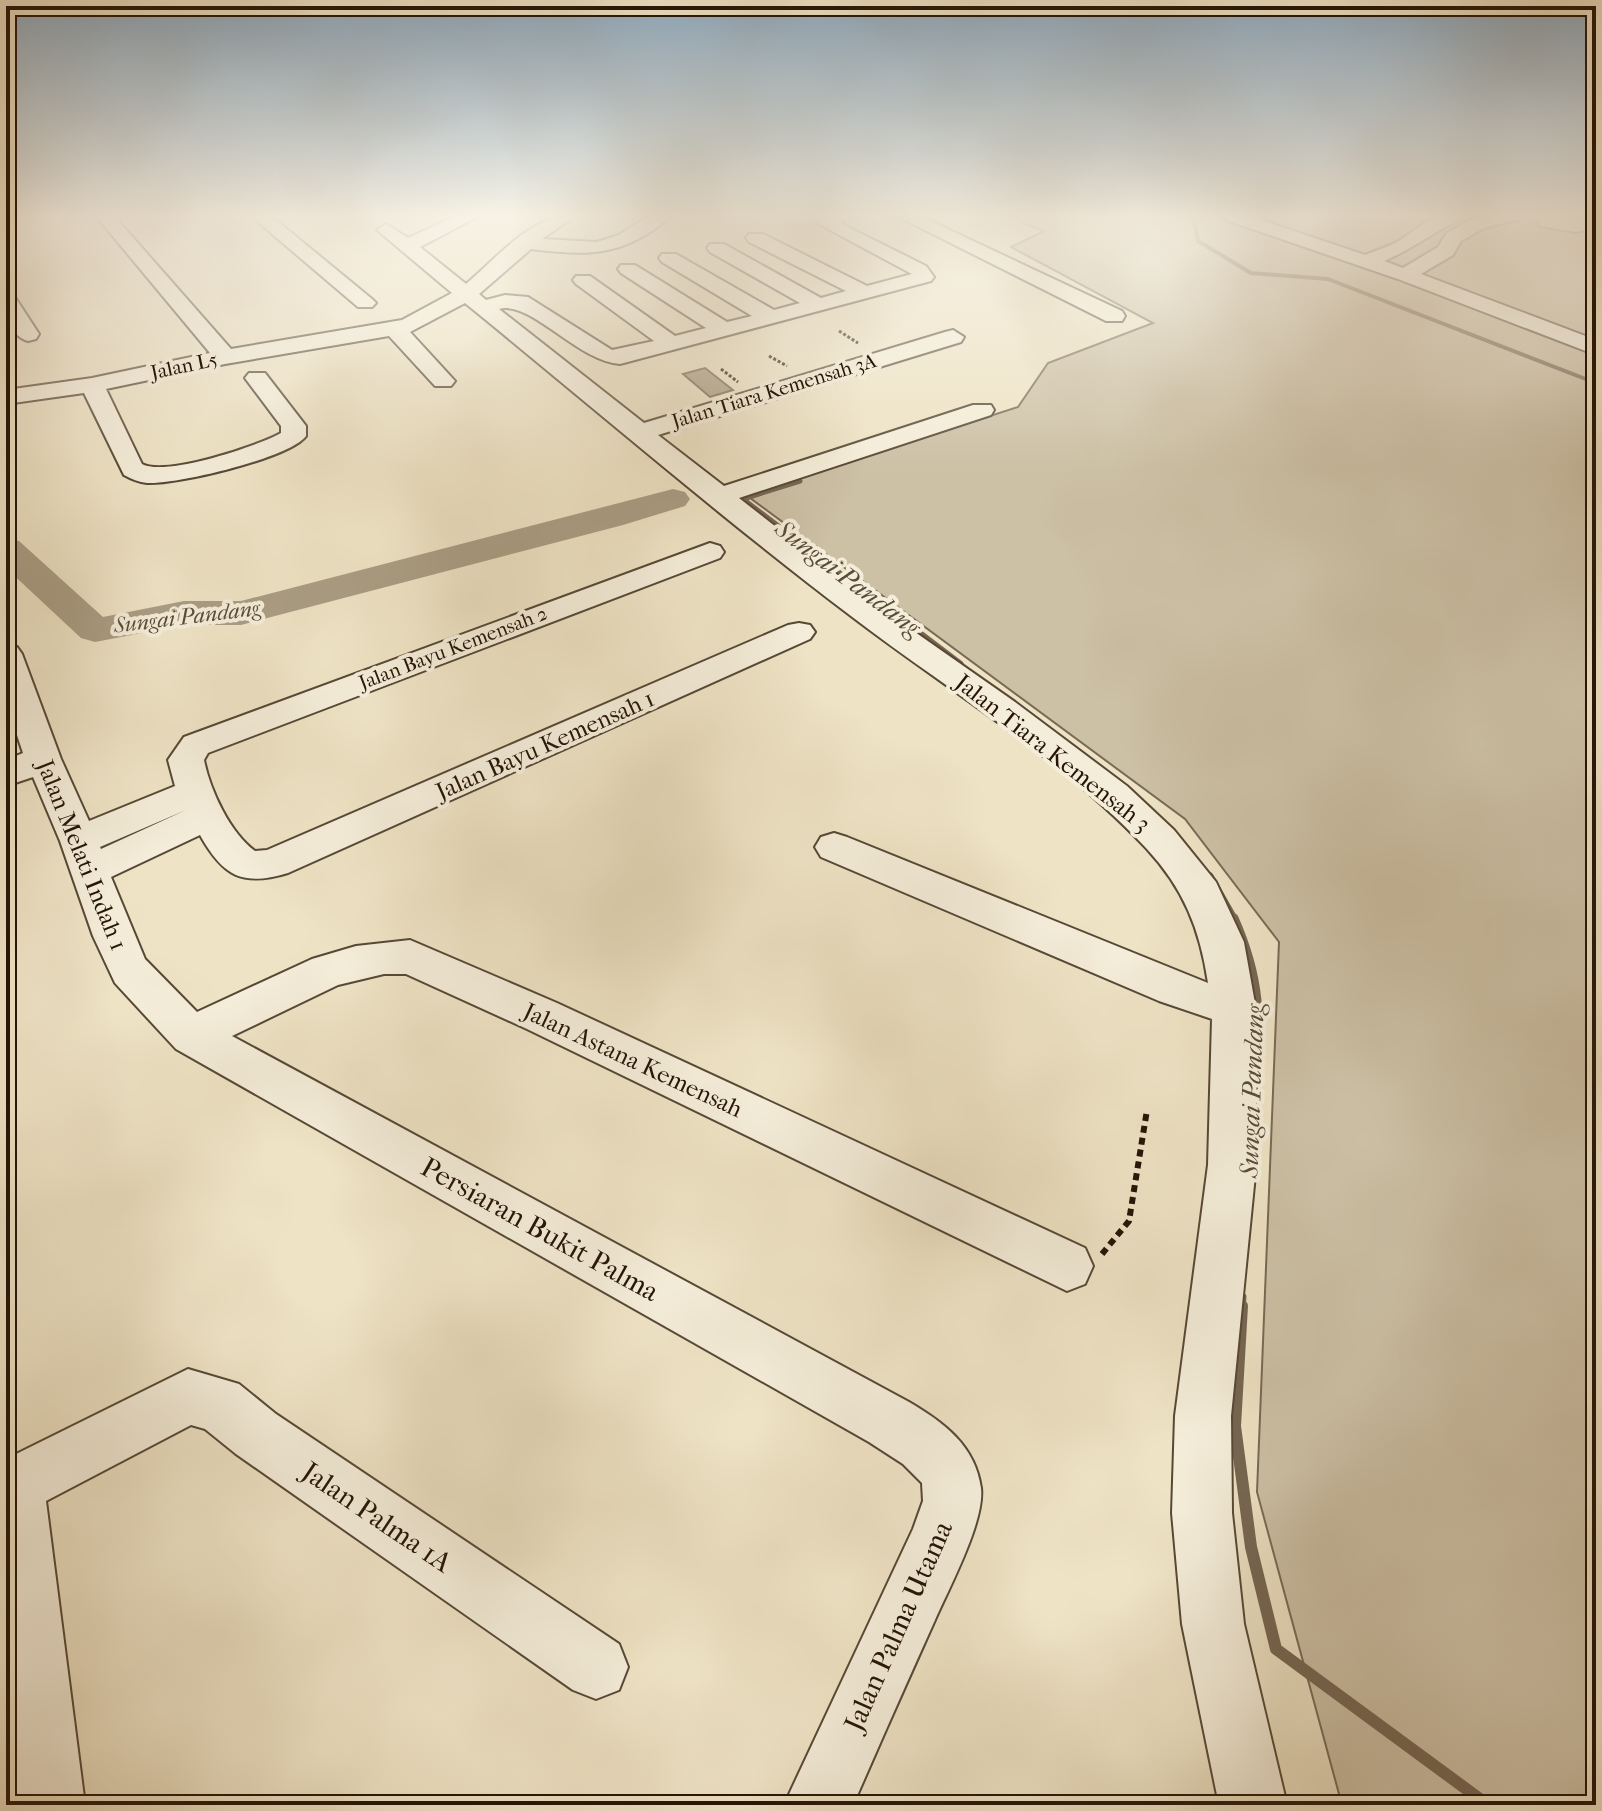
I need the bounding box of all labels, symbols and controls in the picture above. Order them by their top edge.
street label: Jalan L5 [147,348,220,385]
street label: Jalan Tiara Kemensah 3A [667,349,880,434]
water label: Sungai Pandang [768,513,928,643]
water label: Sungai Pandang [111,595,262,639]
street label: Jalan Bayu Kemensah 2 [354,601,550,695]
street label: Jalan Tiara Kemensah 3 [948,667,1156,838]
street label: Jalan Bayu Kemensah 1 [430,684,658,807]
street label: Jalan Melati Indah 1 [30,754,133,954]
street label: Jalan Astana Kemensah [517,996,748,1123]
water label: Sungai Pandang [1233,1002,1271,1180]
street label: Persiaran Bukit Palma [415,1150,666,1309]
street label: Jalan Palma 1A [294,1454,459,1580]
street label: Jalan Palma Utama [836,1515,960,1738]

